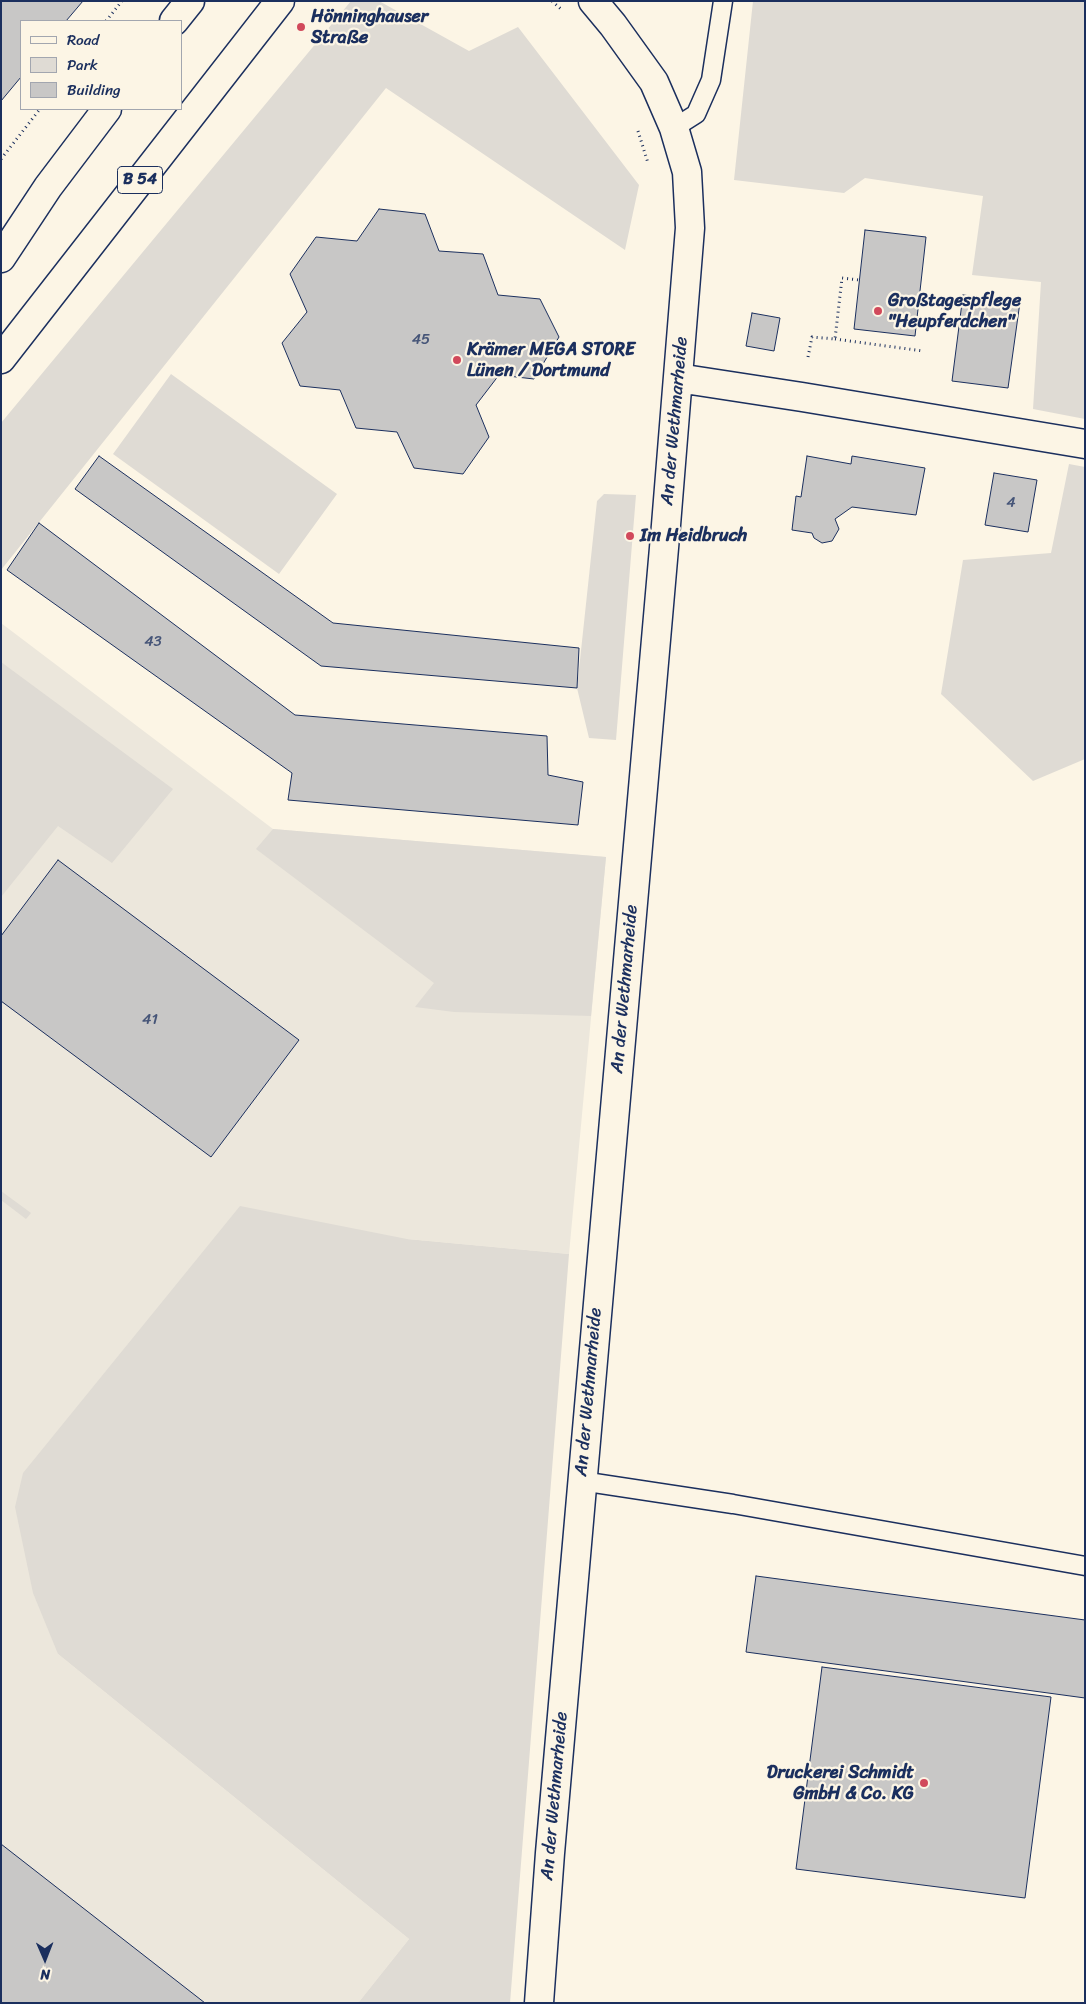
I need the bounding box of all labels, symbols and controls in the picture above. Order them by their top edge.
place label: Hönninghauser Straße [311,6,428,48]
legend [20,20,182,110]
marker: Hönninghauser Straße [295,21,307,33]
text: Road [67,27,99,53]
text: Park [67,52,98,78]
text: Building [67,77,121,103]
road number: B 54 [118,166,162,194]
place label: Großtagespflege "Heupferdchen" [888,290,1021,332]
marker: Großtagespflege "Heupferdchen" [872,305,884,317]
house number: 45 [412,331,430,349]
street label: An der Wethmarheide [657,336,693,506]
place label: Krämer MEGA STORE Lünen / Dortmund [467,339,635,382]
marker: Krämer MEGA STORE Lünen / Dortmund [451,354,463,366]
house number: 4 [1006,494,1016,512]
place label: Im Heidbruch [640,525,747,547]
marker: Im Heidbruch [624,530,636,542]
house number: 43 [144,633,162,651]
street label: An der Wethmarheide [607,904,643,1074]
house number: 41 [142,1011,158,1029]
street label: An der Wethmarheide [571,1307,607,1477]
street label: An der Wethmarheide [537,1711,573,1881]
place label: Druckerei Schmidt GmbH & Co. KG [767,1762,914,1805]
marker: Druckerei Schmidt GmbH & Co. KG [918,1777,930,1789]
north arrow [20,1934,70,1984]
text: N [40,1962,50,1987]

